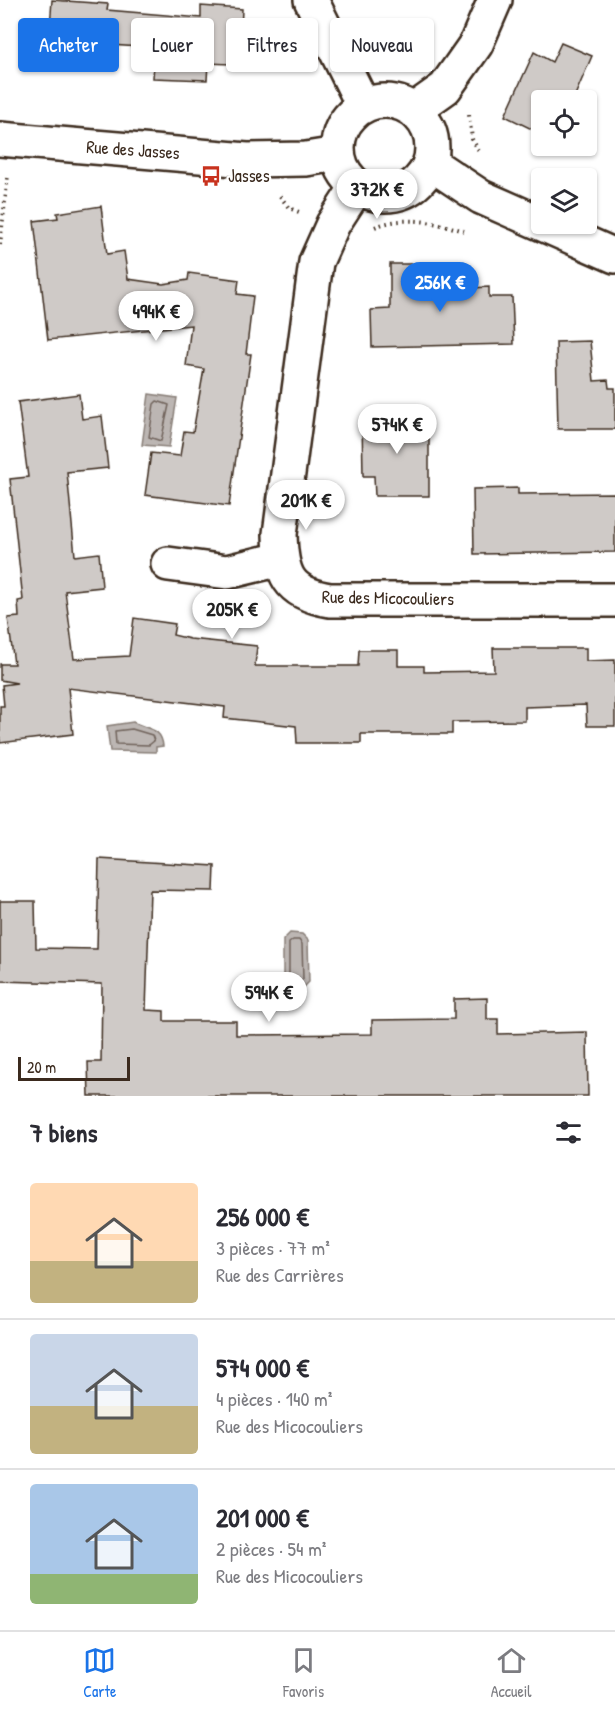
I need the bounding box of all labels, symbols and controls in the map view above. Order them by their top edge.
chip: Acheter [18,18,119,72]
chip: Louer [131,18,214,72]
chip: Filtres [226,18,318,72]
chip: Nouveau [330,18,434,72]
map controls [531,90,597,234]
button: locate [531,90,597,156]
street label: Rue des Jasses [85,134,181,165]
place label: Jasses [228,163,270,188]
bus stop icon: Jasses [199,164,223,188]
button: layers [531,168,597,234]
pin: 372K € [328,169,426,220]
text: 372K € [351,175,403,202]
pin: 256K € [391,262,489,313]
text: 256K € [415,268,465,295]
pin: 494K € [107,291,205,342]
text: 494K € [132,297,180,324]
pin: 574K € [348,404,446,455]
text: 574K € [372,410,422,437]
pin: 201K € [257,480,355,531]
text: 201K € [281,486,331,513]
street label: Rue des Micocouliers [322,584,454,611]
pin: 205K € [183,589,281,640]
text: 205K € [206,595,258,622]
pin: 594K € [220,972,318,1023]
text: 594K € [245,978,293,1005]
scale bar [18,1054,130,1082]
text: 20 m [27,1056,56,1078]
text: 7 biens [30,1115,98,1150]
icon: filters [552,1116,585,1149]
text: 256 000 € [216,1199,309,1234]
icon: home [78,1207,150,1279]
text: 3 pièces · 77 m² [216,1234,330,1261]
text: Rue des Carrières [216,1261,344,1288]
text: 574 000 € [216,1350,309,1385]
icon: home [78,1358,150,1430]
text: 4 pièces · 140 m² [216,1385,332,1412]
text: Rue des Micocouliers [216,1412,363,1439]
text: 201 000 € [216,1500,309,1535]
icon: home [78,1508,150,1580]
text: 2 pièces · 54 m² [216,1535,326,1562]
text: Rue des Micocouliers [216,1562,363,1589]
tab: Carte [83,1644,116,1702]
tab: Favoris [283,1644,324,1702]
tab: Accueil [491,1644,532,1702]

